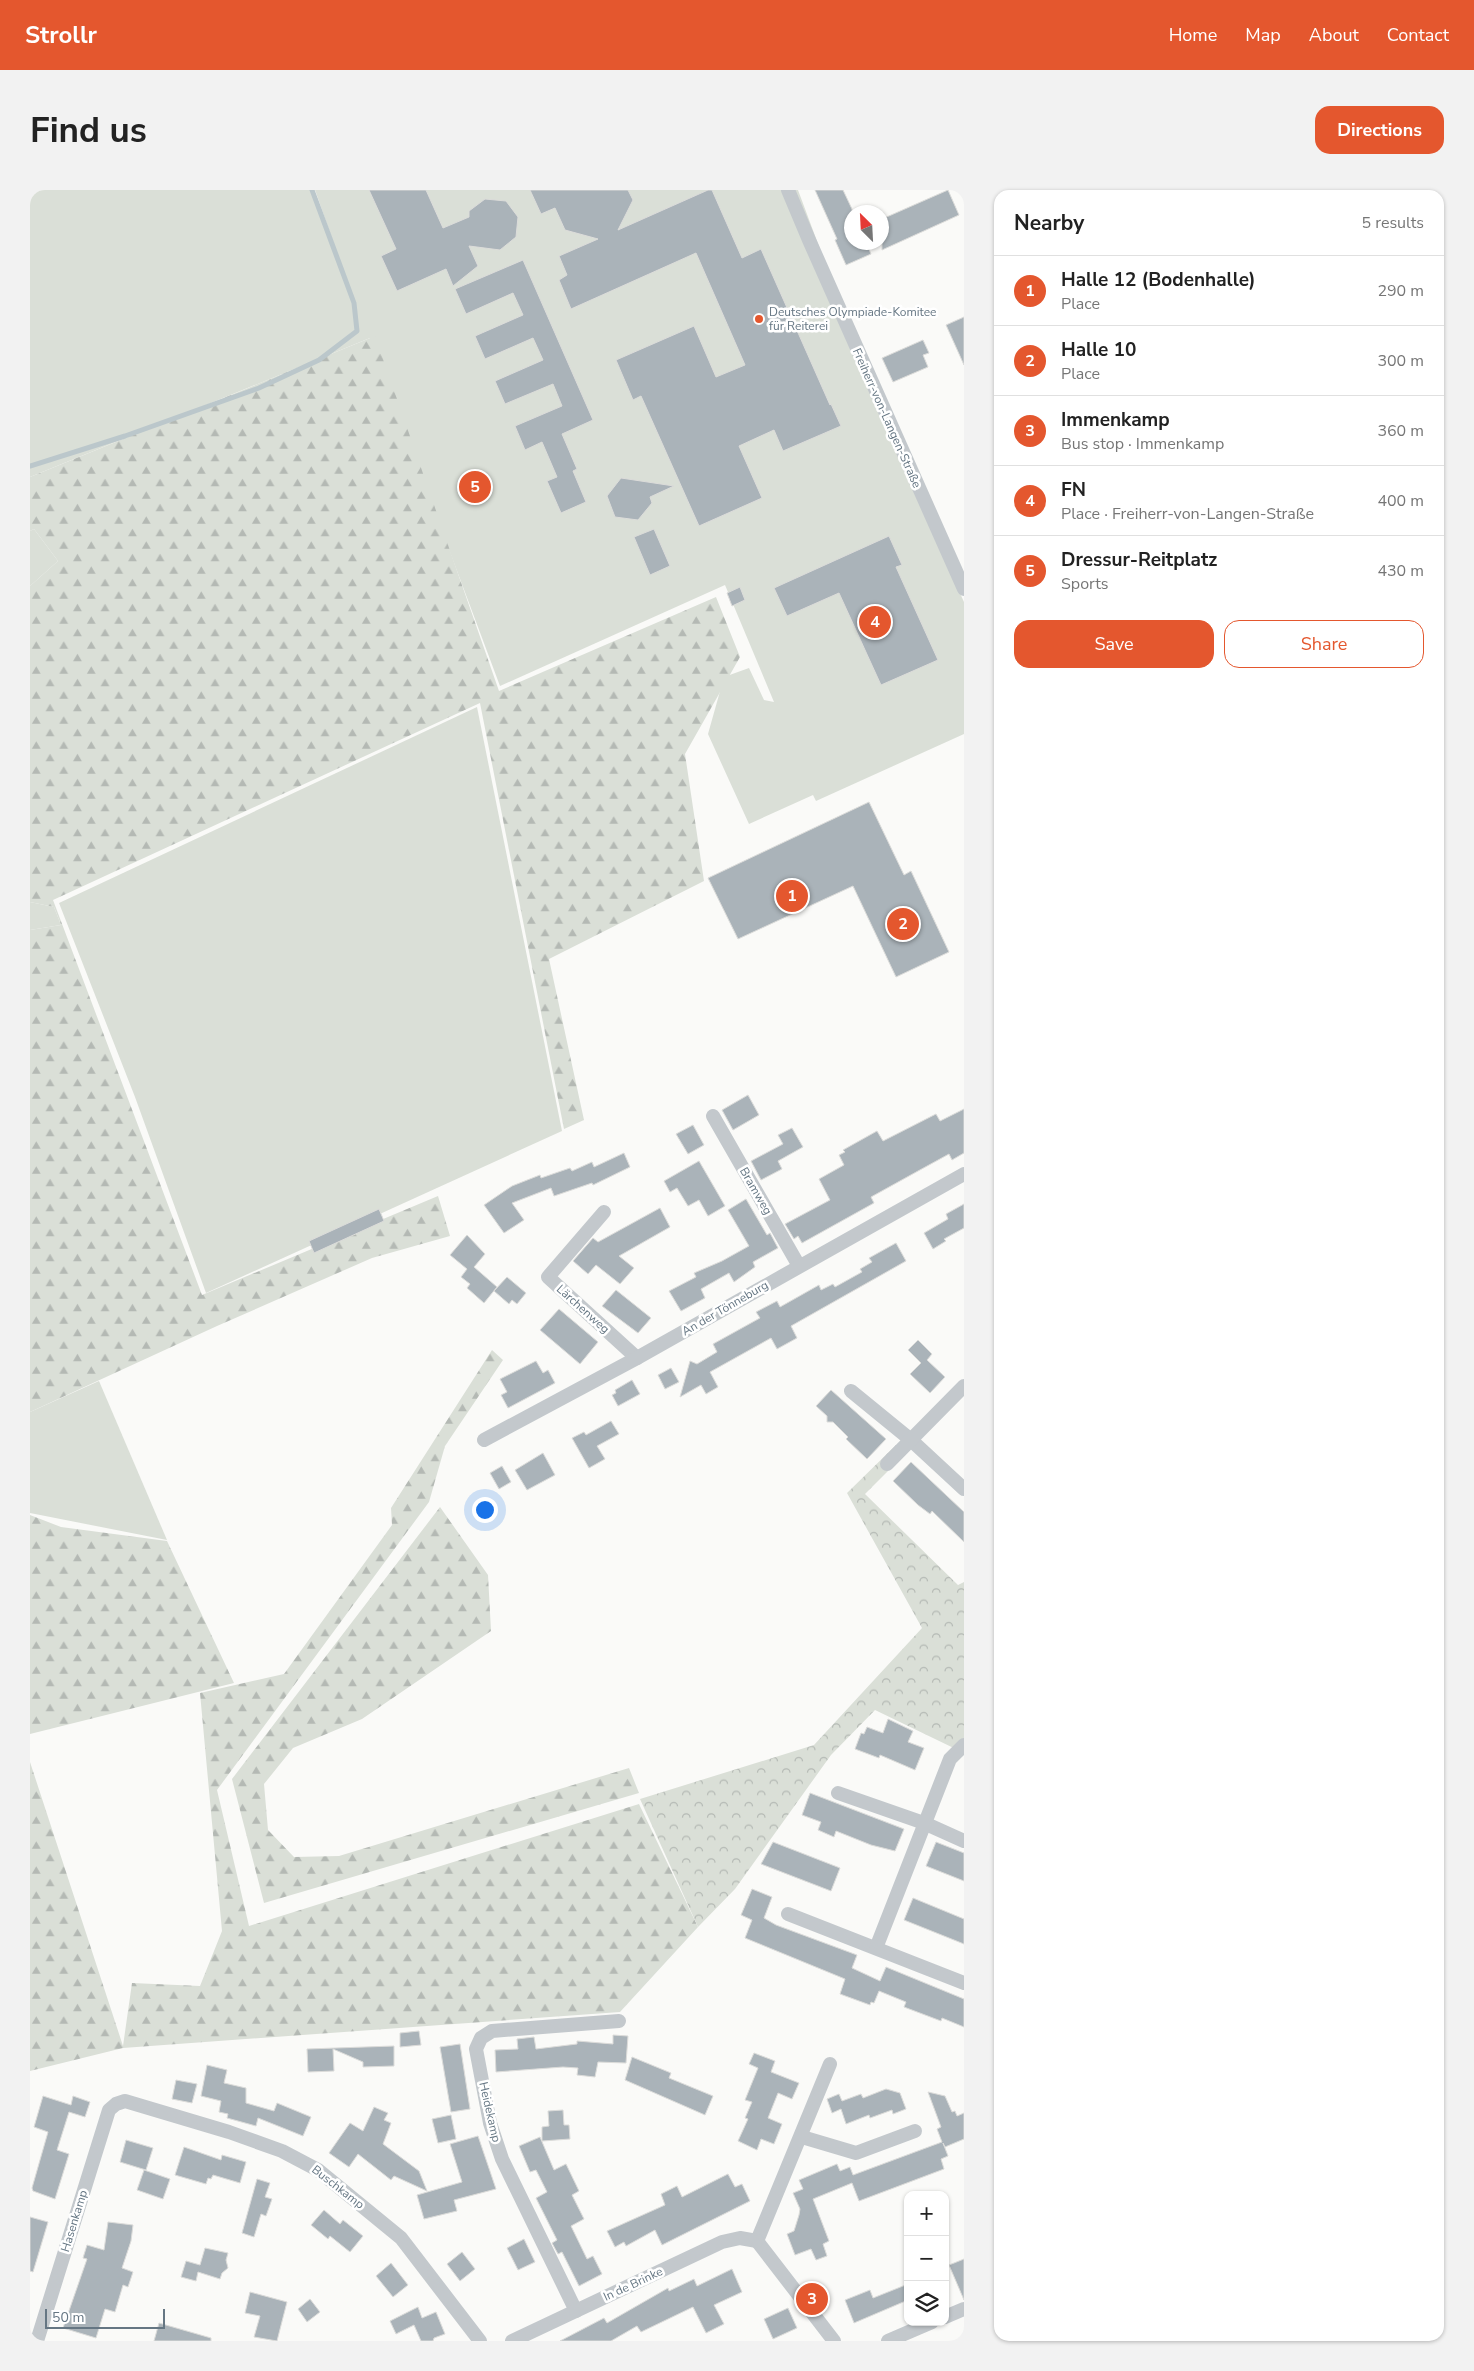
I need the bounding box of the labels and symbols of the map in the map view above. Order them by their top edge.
north arrow [844,205,889,250]
place label: Deutsches Olympiade-Komitee für Reiterei [769,304,936,334]
marker: Deutsches Olympiade-Komitee für Reiterei [753,313,765,325]
street label: Freiherr-von-Langen-Straße [849,346,925,490]
pin: 5 [459,468,491,506]
pin: 4 [859,603,891,641]
pin: 1 [776,877,808,915]
pin: 2 [887,905,919,943]
street label: Bramweg [736,1164,776,1218]
street label: An der Tönneburg [679,1277,771,1339]
street label: Lärchenweg [553,1281,613,1337]
your location [472,1497,498,1523]
street label: Heidekamp [475,2080,505,2144]
street label: Buschkamp [308,2161,368,2213]
street label: Hasenkamp [57,2188,91,2254]
street label: In de Brinke [601,2263,665,2305]
pin: 3 [796,2280,828,2318]
scale bar [45,2306,165,2329]

